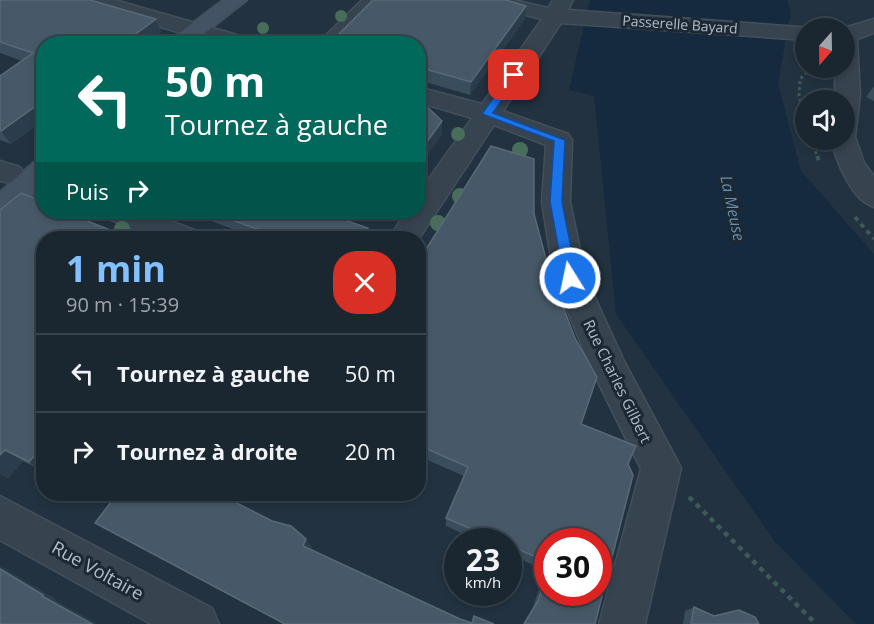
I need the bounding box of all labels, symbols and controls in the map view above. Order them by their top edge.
street label: Passerelle Bayard [622,10,738,38]
north arrow [795,18,855,78]
map controls [795,18,855,150]
pin [488,49,539,100]
text: 50 m [165,52,265,109]
icon: arrive [497,58,530,91]
icon: left [66,60,144,138]
button: sound [795,90,855,150]
text: Tournez à gauche [165,106,388,143]
water label: La Meuse [715,173,751,243]
icon: right [121,174,154,207]
text: Puis [66,176,109,206]
text: 1 min [66,244,166,293]
position arrow [538,246,602,310]
button: close [333,251,396,314]
text: 90 m · 15:39 [66,291,179,318]
street label: Rue Charles Gilbert [579,316,657,446]
icon: left [66,357,99,390]
text: Tournez à gauche [117,358,310,388]
text: 50 m [345,358,396,388]
icon: right [66,435,99,468]
text: Tournez à droite [117,436,298,466]
text: 20 m [345,436,396,466]
speed limit sign: 30 [534,528,612,606]
street label: Rue Voltaire [48,535,148,605]
text: 23 [466,539,500,580]
text: km/h [465,572,501,592]

